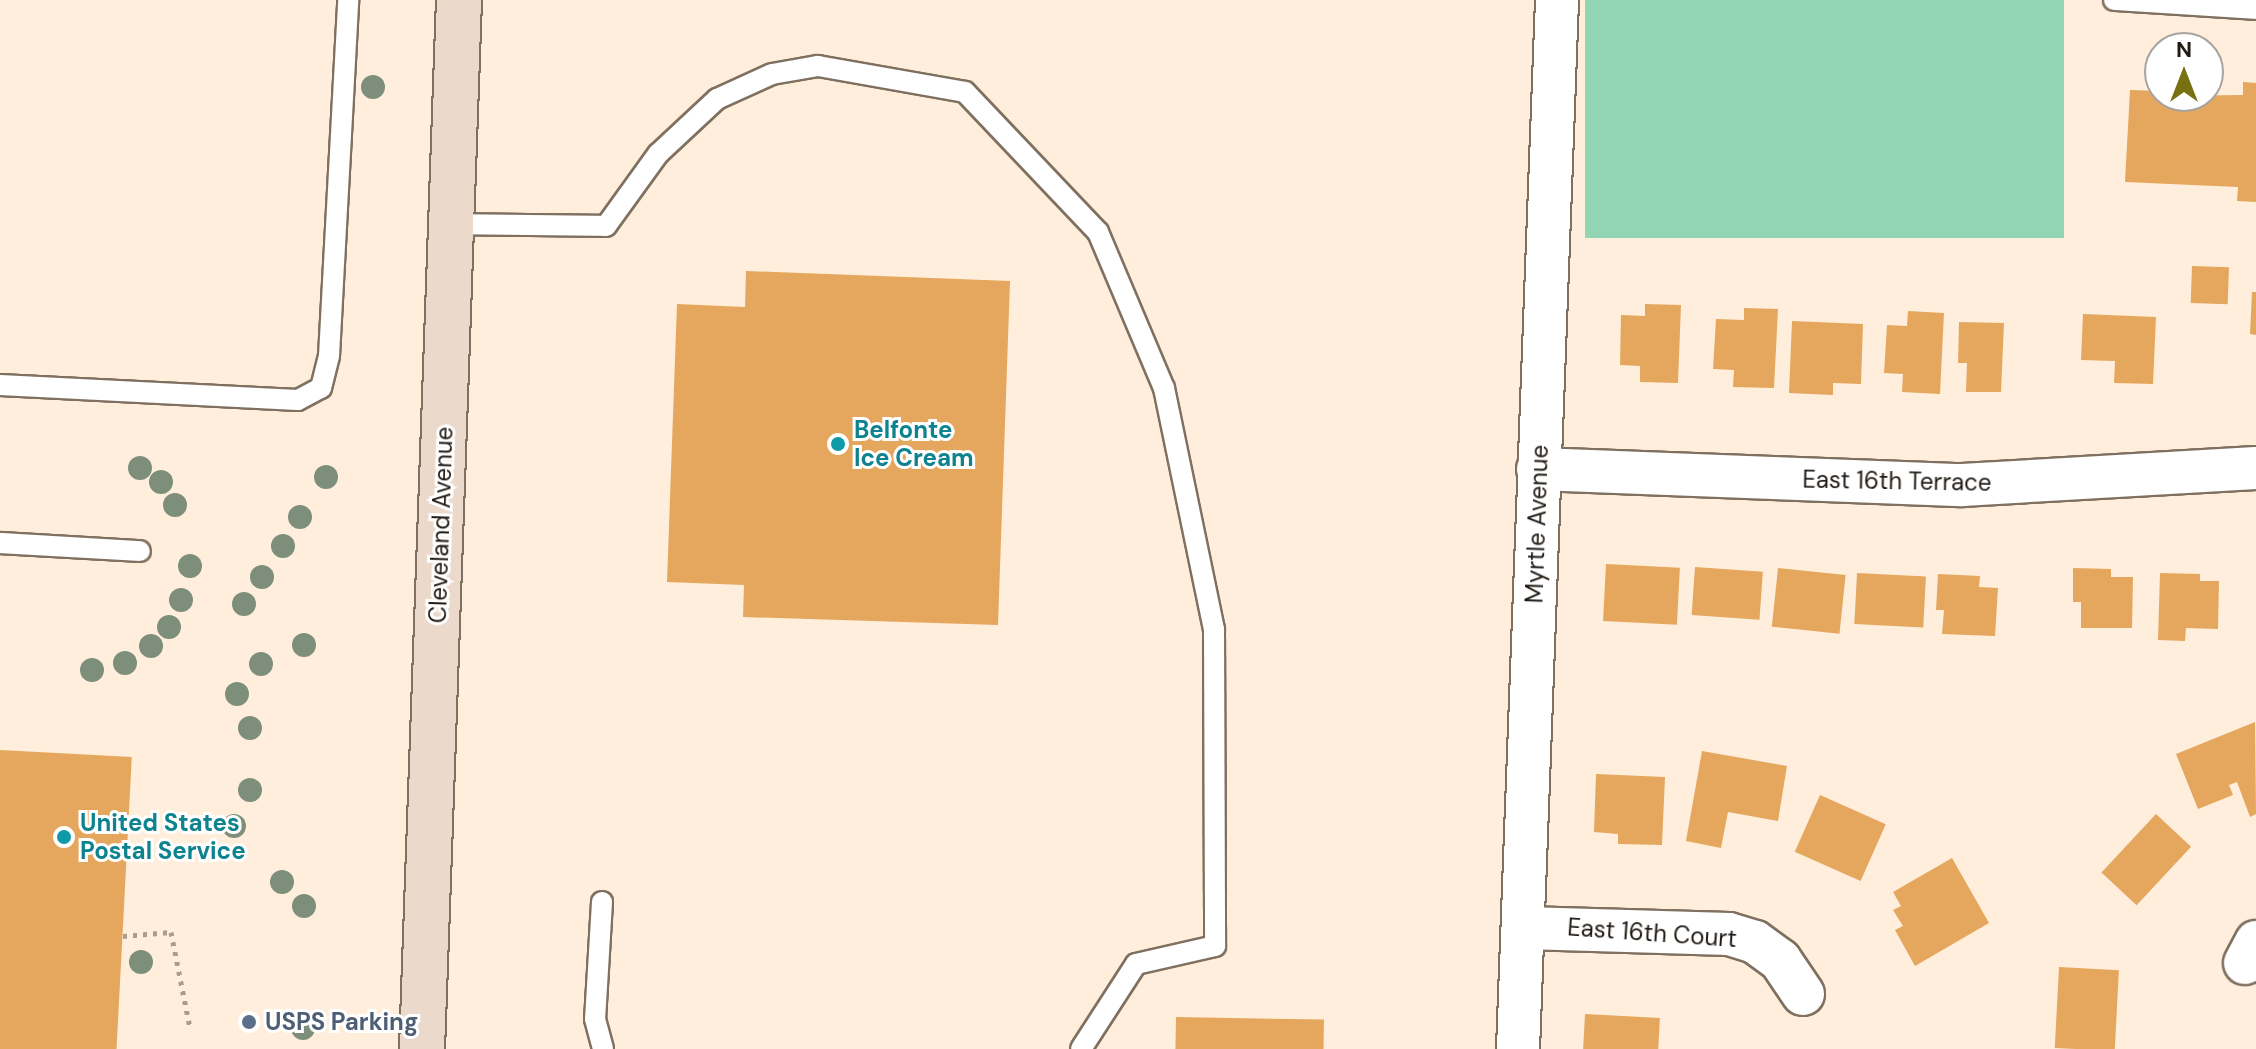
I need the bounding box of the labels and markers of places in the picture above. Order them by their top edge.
place label: Belfonte Ice Cream [854,416,974,472]
marker: Belfonte Ice Cream [829,435,847,453]
place label: United States Postal Service [80,809,246,865]
marker: United States Postal Service [55,828,73,846]
place label: USPS Parking [265,1008,418,1036]
marker: USPS Parking [240,1013,258,1031]

